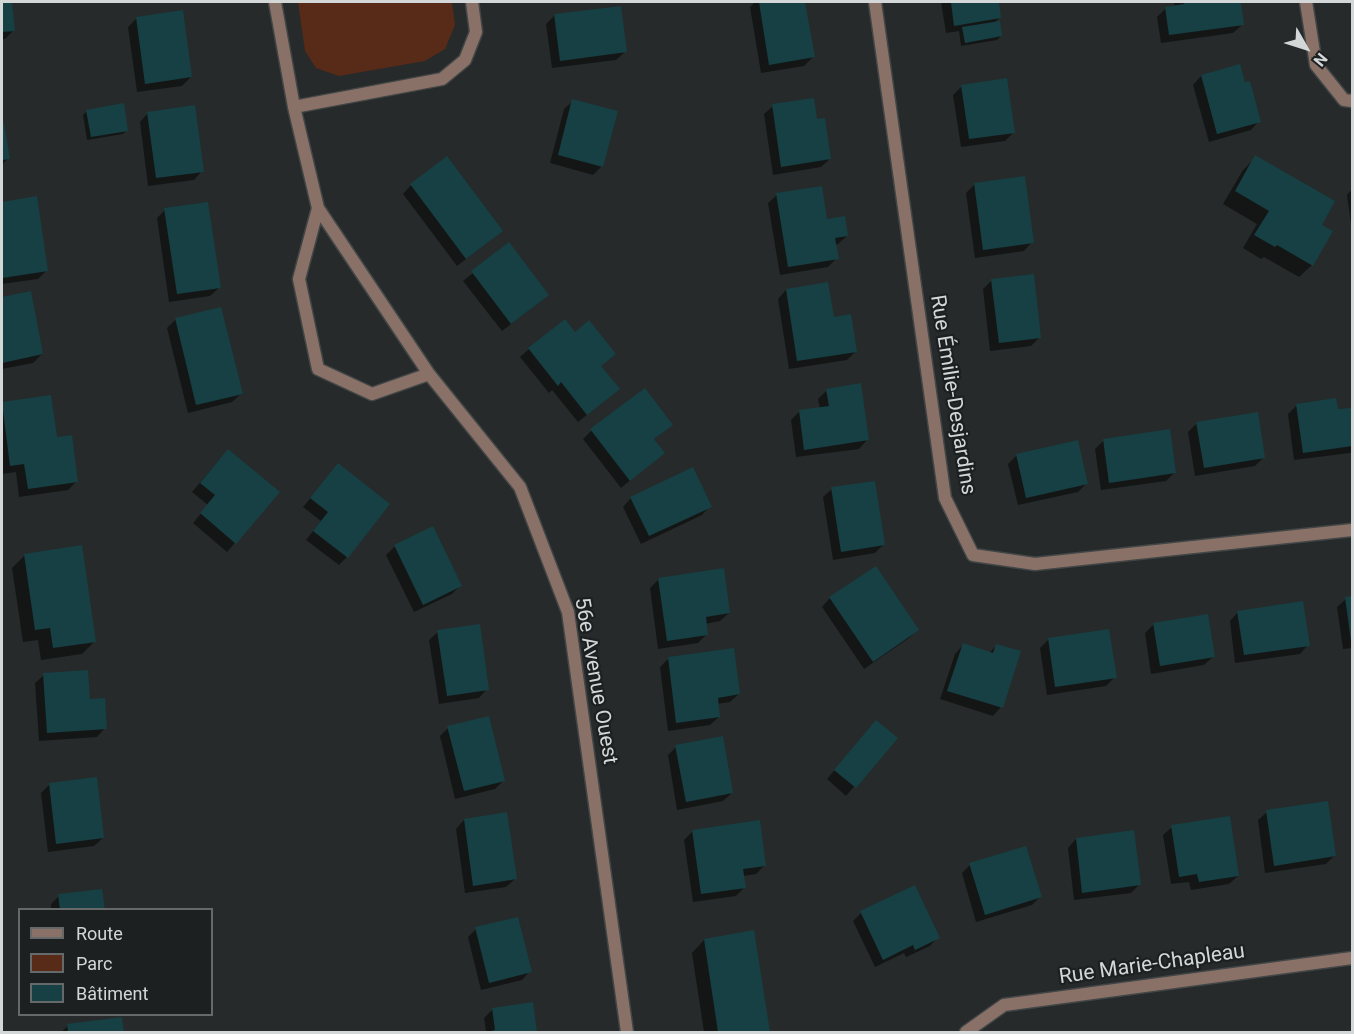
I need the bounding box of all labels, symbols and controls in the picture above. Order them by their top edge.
north arrow [1276,18,1336,78]
text: N [1309,49,1331,70]
street label: Rue Émilie-Desjardins [924,293,980,497]
street label: 56e Avenue Ouest [568,596,622,766]
legend [18,908,213,1016]
text: Route [76,923,123,944]
street label: Rue Marie-Chapleau [1057,939,1247,991]
text: Parc [76,953,112,974]
text: Bâtiment [76,983,148,1004]

